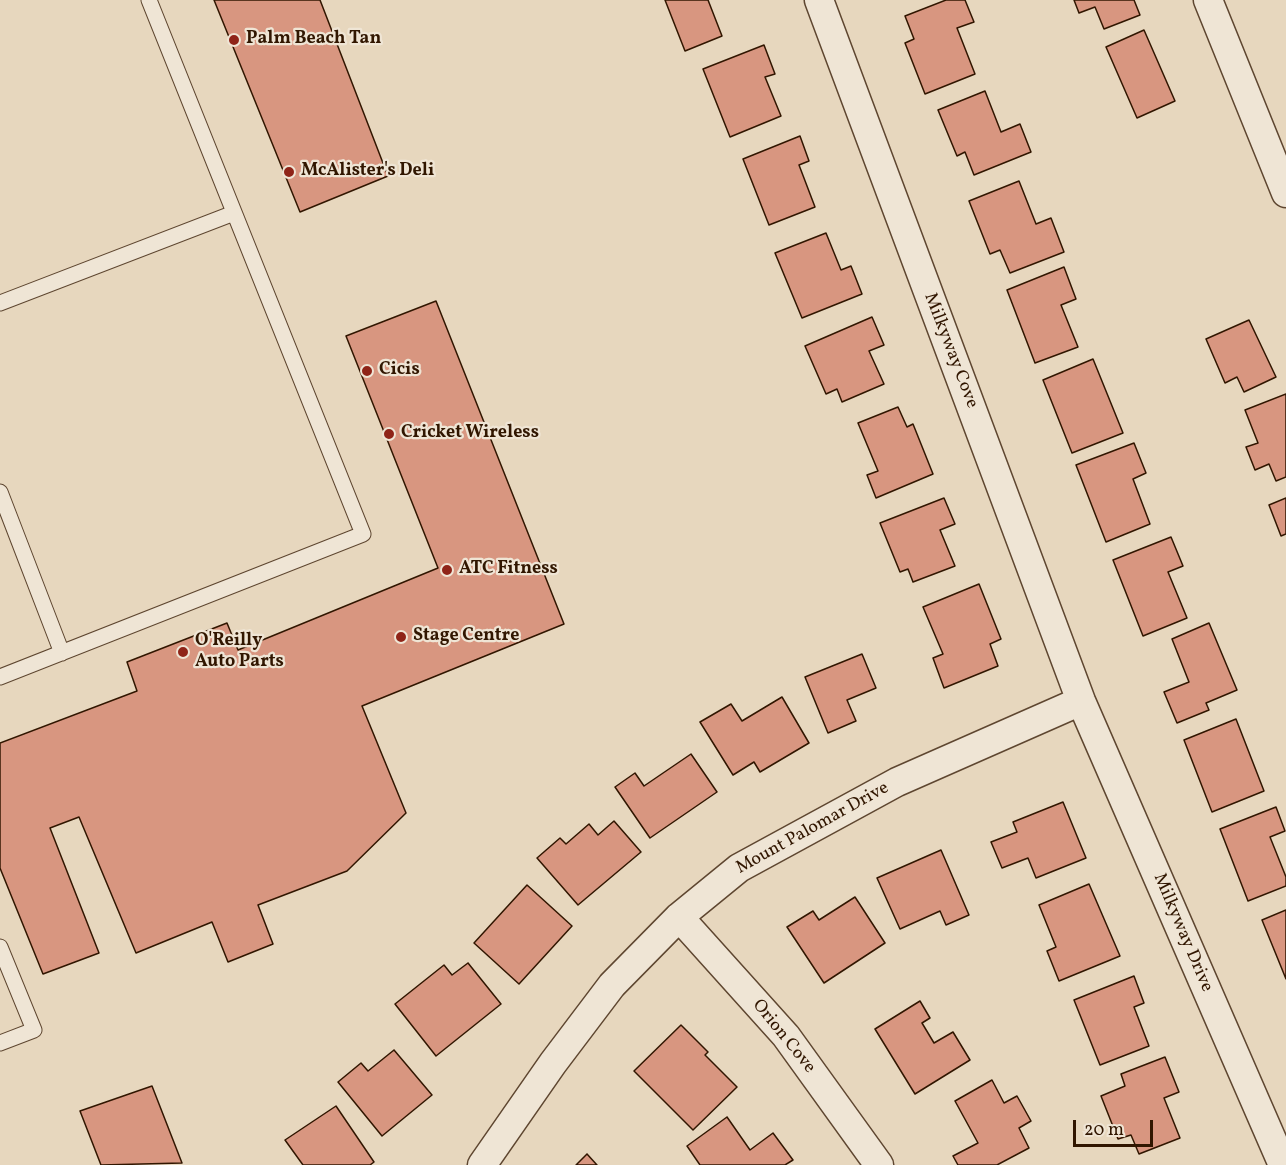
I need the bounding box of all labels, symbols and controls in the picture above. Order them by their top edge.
place label: Palm Beach Tan [246,29,381,51]
marker: Palm Beach Tan [227,33,241,47]
place label: McAlister's Deli [301,161,434,183]
marker: McAlister's Deli [282,165,296,179]
street label: Milkyway Cove [918,290,982,412]
place label: Cicis [379,360,420,382]
marker: Cicis [360,364,374,378]
place label: Cricket Wireless [401,423,539,445]
marker: Cricket Wireless [382,427,396,441]
place label: ATC Fitness [459,559,558,581]
marker: ATC Fitness [440,563,454,577]
place label: Stage Centre [413,626,519,648]
marker: Stage Centre [394,630,408,644]
place label: O'Reilly Auto Parts [195,631,284,674]
marker: O'Reilly Auto Parts [176,645,190,659]
street label: Mount Palomar Drive [733,778,893,880]
street label: Milkyway Drive [1147,870,1217,996]
street label: Orion Cove [747,996,819,1078]
scale bar [1076,1108,1156,1146]
text: 20 m [1084,1118,1124,1143]

